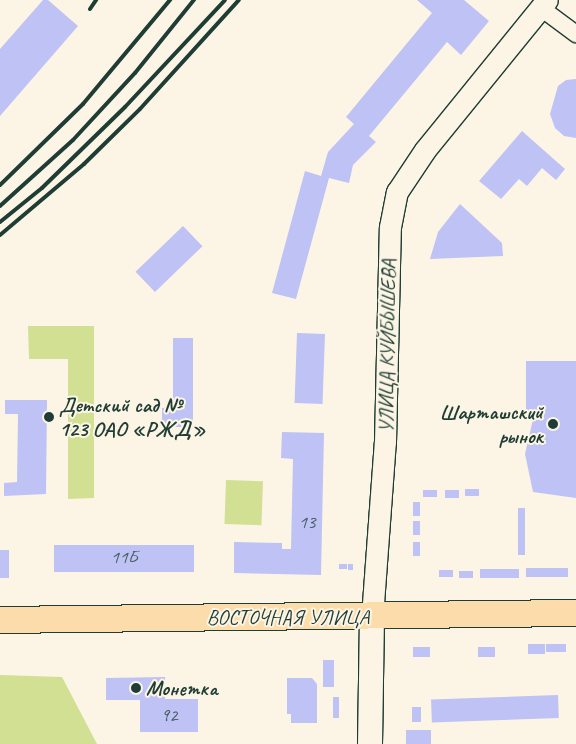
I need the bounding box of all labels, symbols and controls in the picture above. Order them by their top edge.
street label: УЛИЦА КУЙБЫШЕВА [373,259,401,433]
place label: Детский сад № 123 ОАО «РЖД» [59,392,206,442]
place label: Шарташский рынок [440,399,543,449]
marker: Детский сад № 123 ОАО «РЖД» [43,411,55,423]
marker: Шарташский рынок [547,418,559,430]
house number: 13 [298,512,316,534]
house number: 11Б [111,547,137,569]
street label: ВОСТОЧНАЯ УЛИЦА [207,604,369,630]
place label: Монетка [146,675,217,701]
marker: Монетка [130,682,142,694]
house number: 92 [160,705,178,727]

